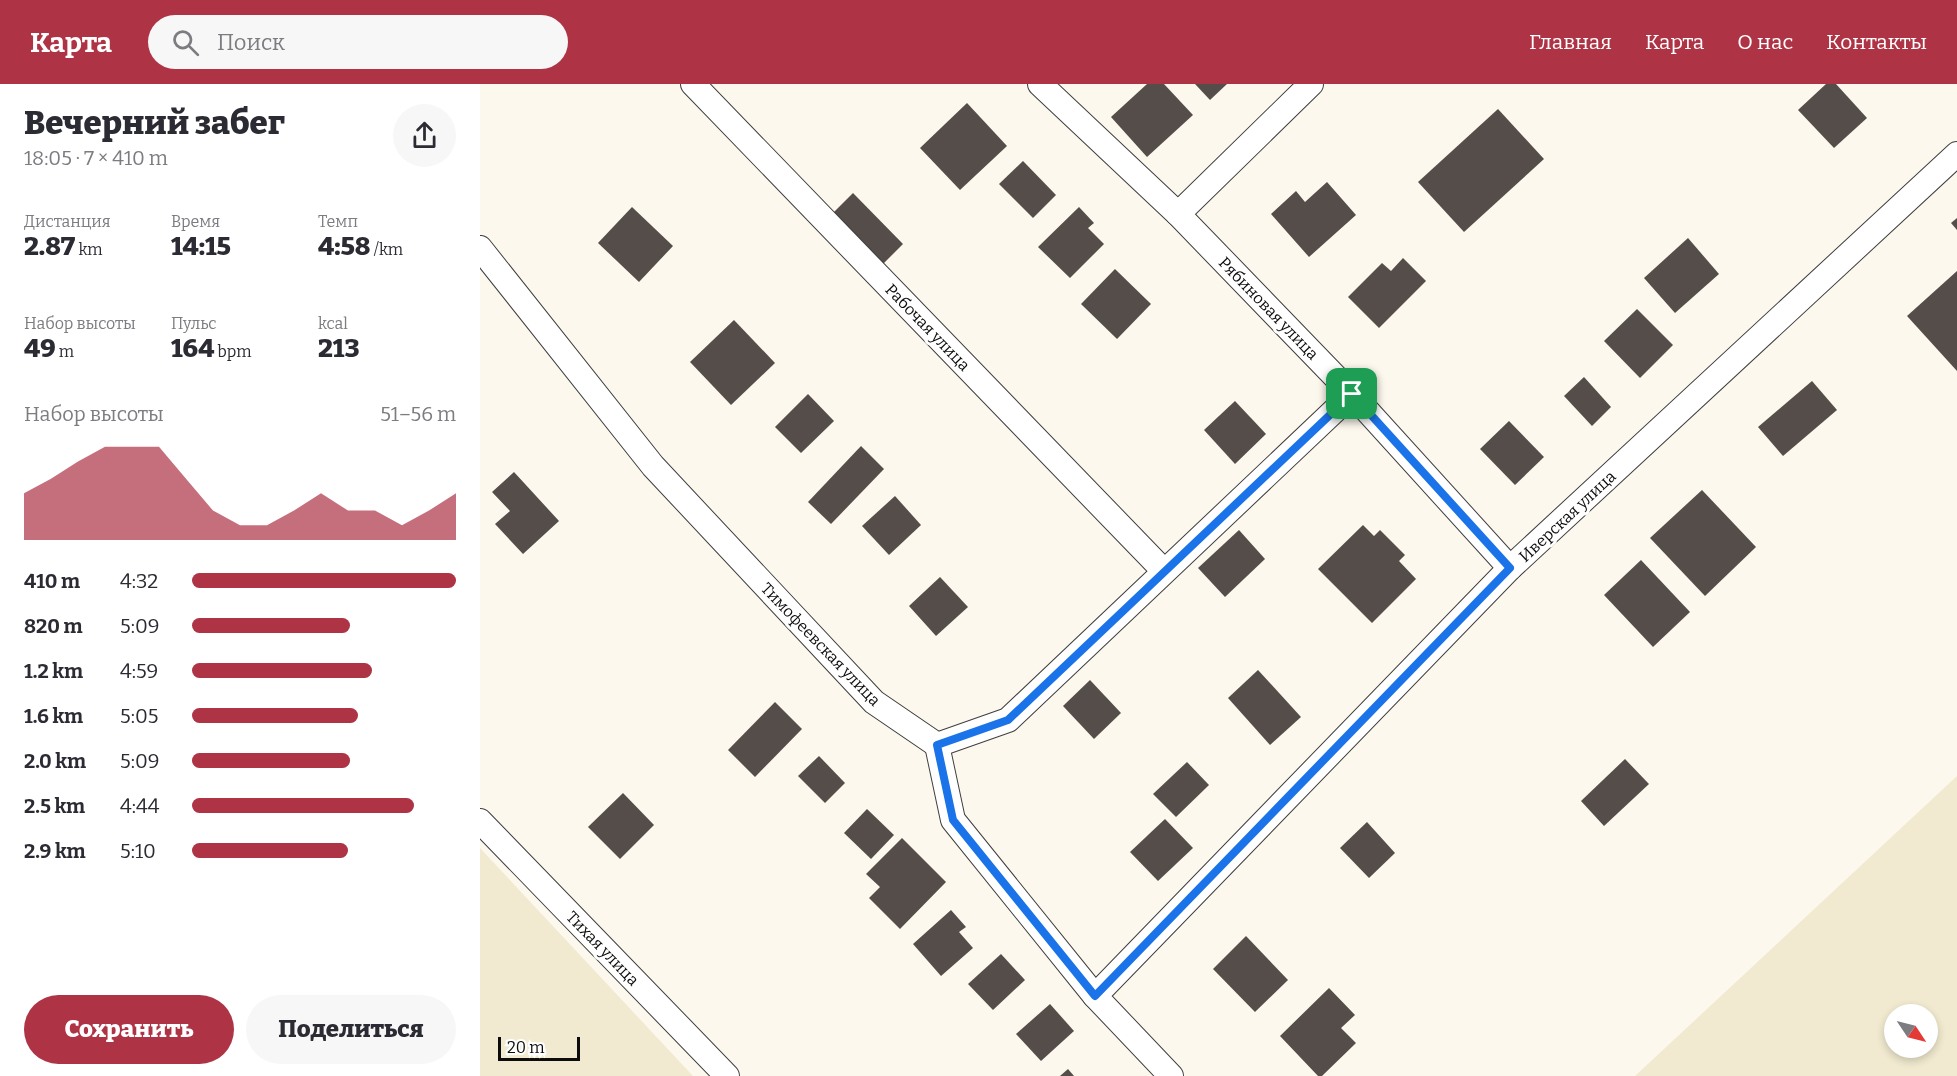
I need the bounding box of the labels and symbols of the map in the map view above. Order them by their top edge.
street label: Рябиновая улица [1215,253,1323,364]
street label: Рабочая улица [881,280,974,375]
pin [1326,368,1377,419]
street label: Иверская улица [1515,467,1620,566]
street label: Тимофеевская улица [757,579,884,710]
street label: Тихая улица [562,907,643,990]
north arrow [1884,1004,1938,1058]
scale bar [498,1034,580,1062]

